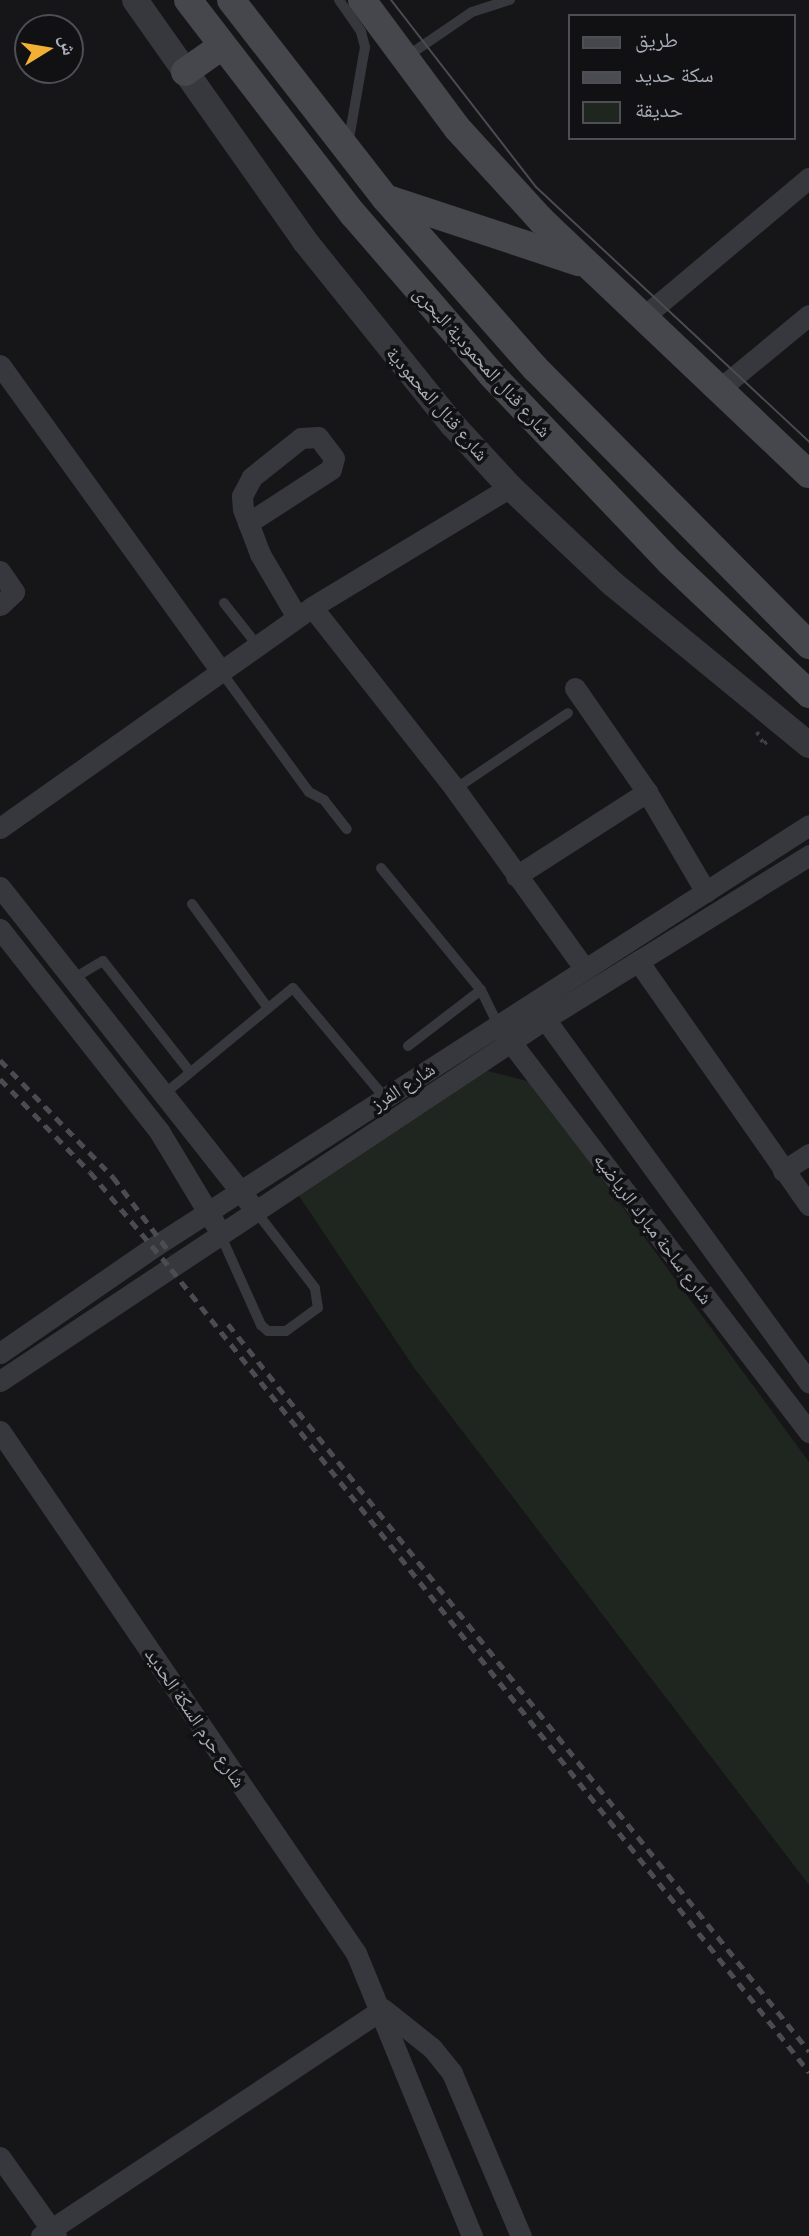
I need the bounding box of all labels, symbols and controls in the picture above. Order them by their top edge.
north arrow [14,14,84,84]
legend [568,14,795,140]
text: طريق [635,28,678,52]
text: ش [55,33,81,57]
text: سكة حديد [635,63,714,87]
text: حديقة [635,98,683,122]
street label: شارع قنال المحمودية البحرى [408,282,556,442]
street label: شارع قنال المحمودية [381,342,493,466]
street label: شارع الفرز [367,1058,439,1116]
street label: شارع ساحة مبارك الرياضيه [589,1149,717,1309]
street label: شارع حرم السكة الحديد [140,1644,250,1792]

